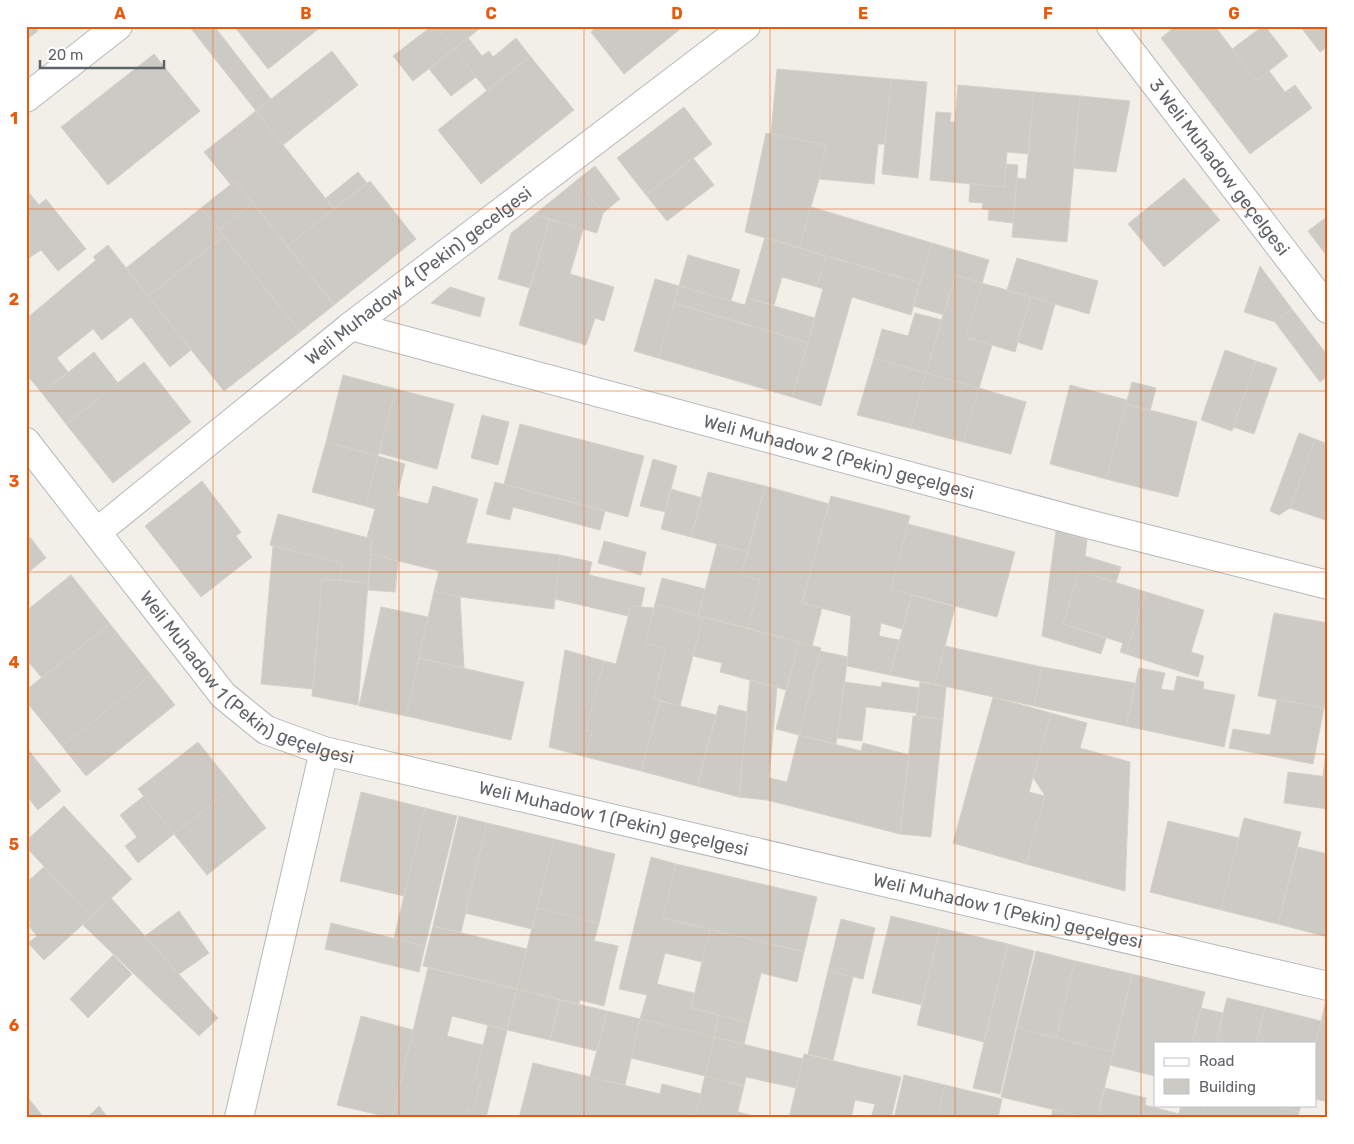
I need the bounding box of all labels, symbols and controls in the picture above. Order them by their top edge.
text: A [114,4,126,23]
text: B [300,4,312,23]
text: C [485,4,497,23]
text: D [671,4,683,23]
text: E [858,4,868,23]
text: F [1043,4,1053,23]
text: G [1228,4,1240,23]
scale bar [40,38,164,70]
text: 20 m [48,46,83,64]
street label: 3 Weli Muhadow geçelgesi [1144,74,1294,260]
text: 1 [10,109,18,128]
street label: Weli Muhadow 4 (Pekin) gecelgesi [301,182,536,370]
text: 2 [9,290,19,309]
street label: Weli Muhadow 2 (Pekin) geçelgesi [701,410,976,504]
text: 3 [9,472,19,491]
street label: Weli Muhadow 1 (Pekin) geçelgesi [135,587,356,769]
text: 4 [9,653,20,672]
street label: Weli Muhadow 1 (Pekin) geçelgesi [476,777,751,861]
text: 5 [9,835,19,854]
street label: Weli Muhadow 1 (Pekin) geçelgesi [871,869,1145,953]
text: 6 [9,1016,19,1035]
legend [1154,1042,1316,1106]
text: Road [1199,1052,1235,1070]
text: Building [1199,1078,1256,1096]

